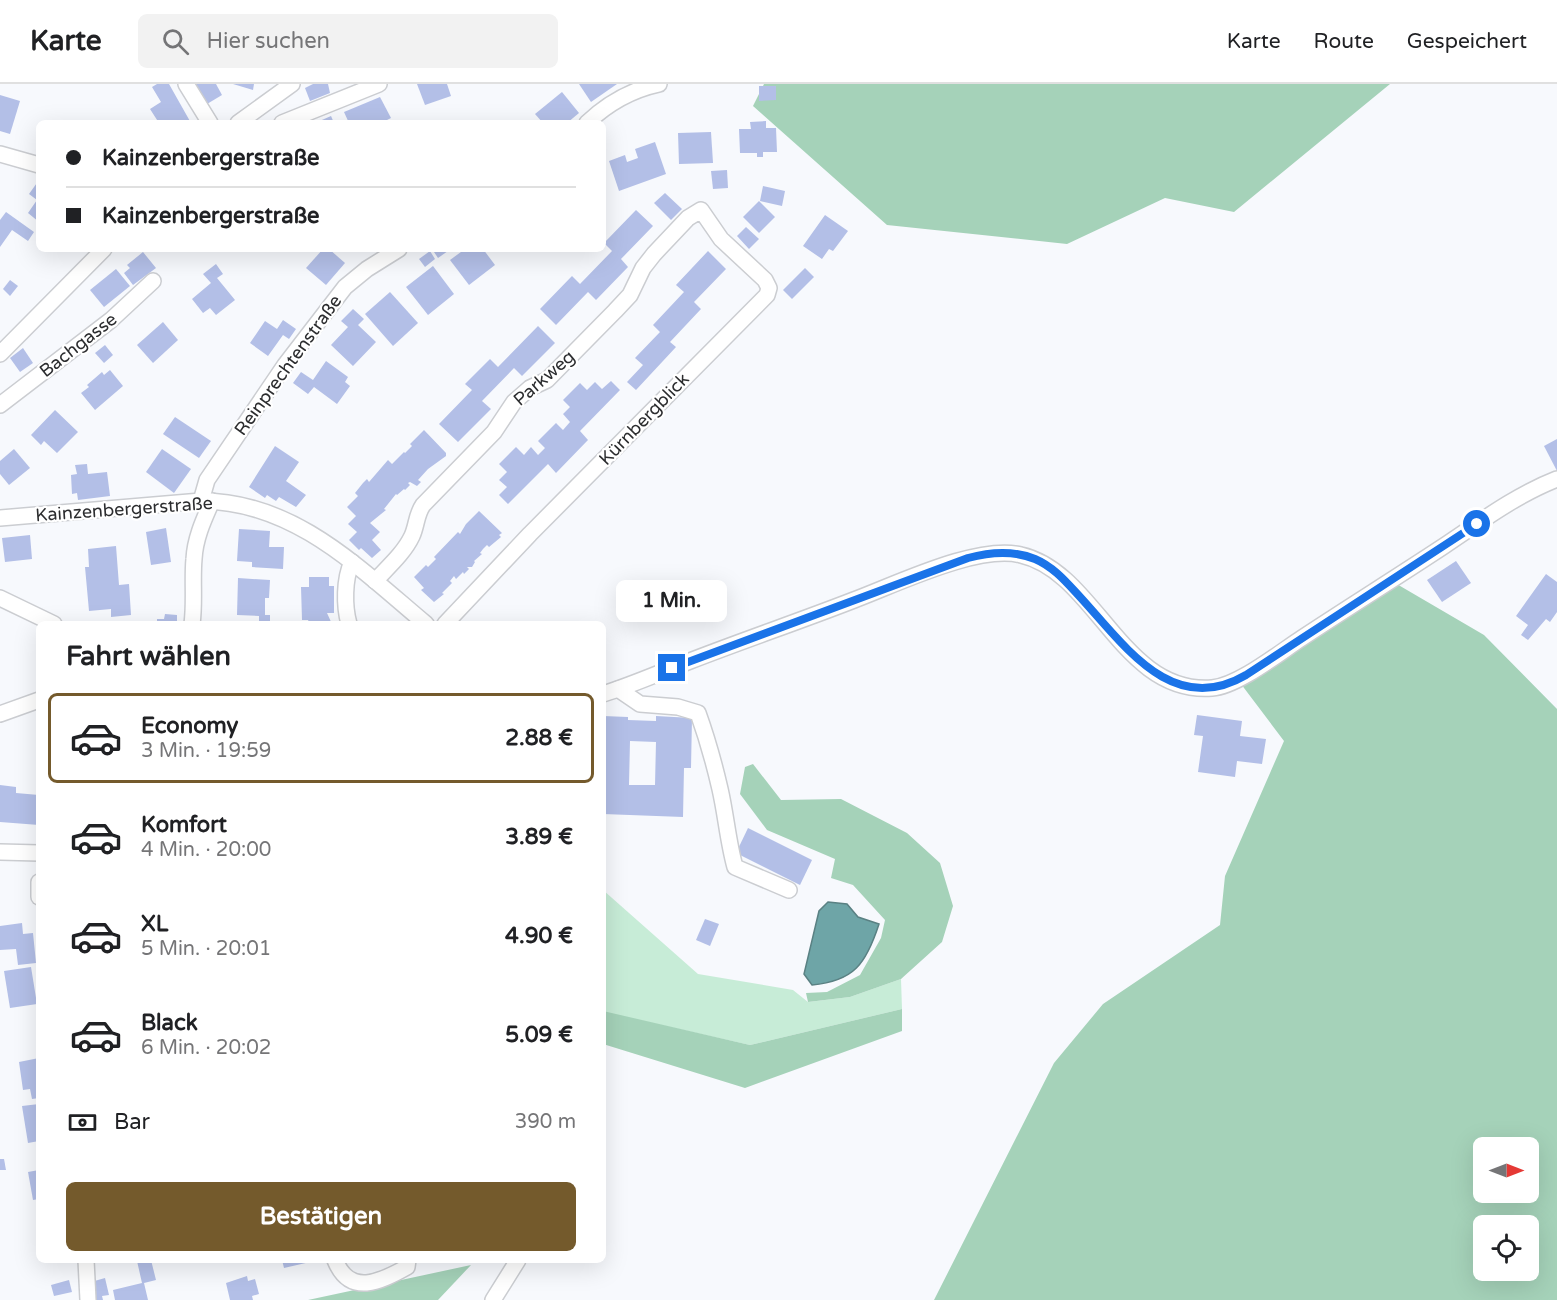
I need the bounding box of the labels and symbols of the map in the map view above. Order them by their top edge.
street label: Reinprechtenstraße [230,290,346,440]
street label: Bachgasse [35,308,121,382]
street label: Parkweg [509,345,579,411]
street label: Kürnbergblick [594,368,694,470]
street label: Kainzenbergerstraße [34,492,214,526]
route start [1463,510,1490,537]
callout: 1 Min. [616,581,728,623]
route end [658,654,685,681]
north arrow [1473,1137,1539,1203]

